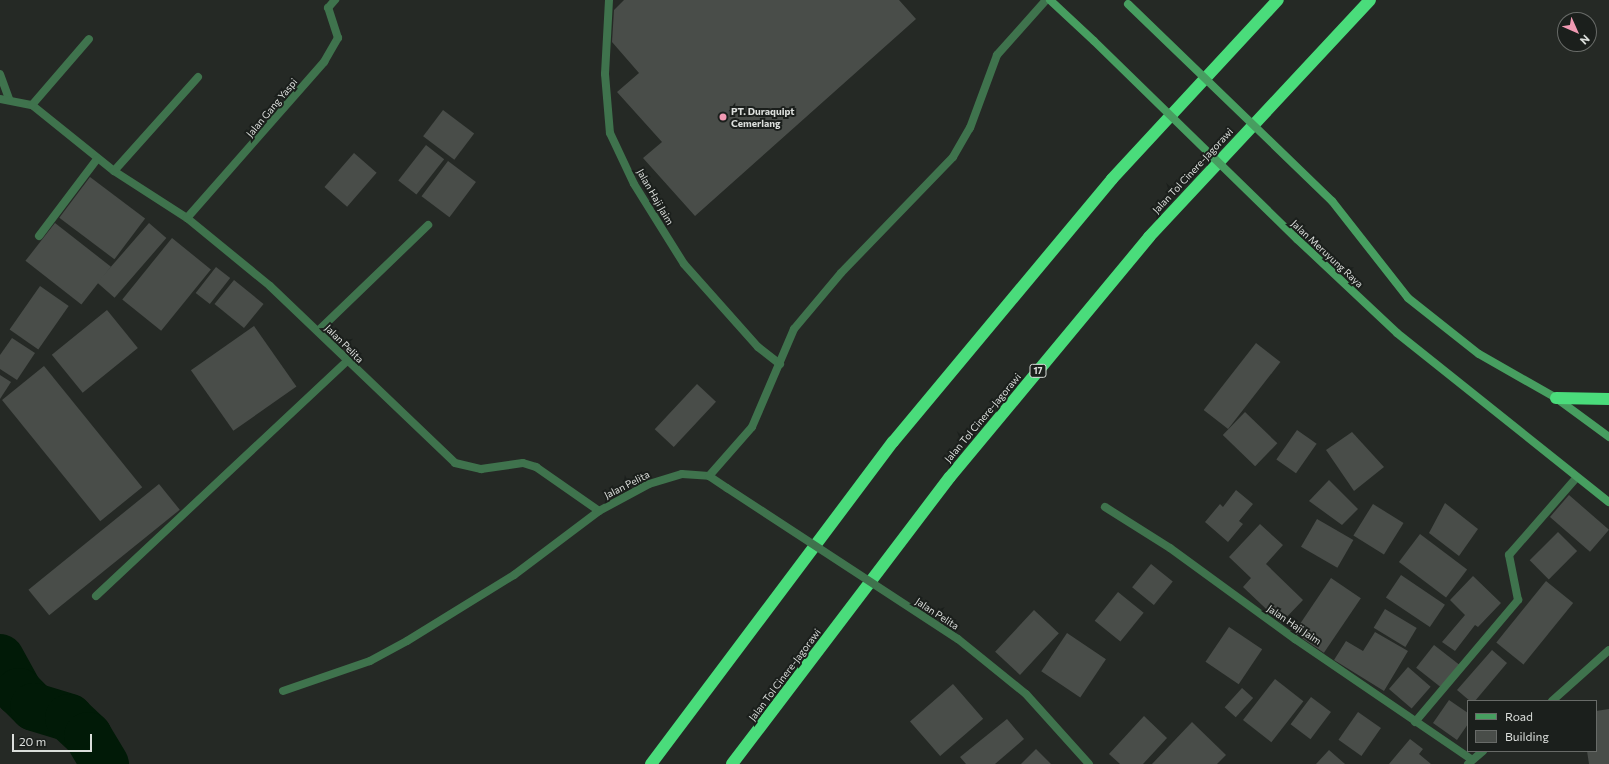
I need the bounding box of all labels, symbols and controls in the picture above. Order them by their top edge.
north arrow [1557,12,1597,52]
text: N [1578,33,1593,48]
street label: Jalan Gang Yaspi [244,76,300,140]
place label: PT. Duraquipt Cemerlang [731,105,795,128]
marker: PT. Duraquipt Cemerlang [718,112,728,122]
street label: Jalan Tol Cinere-Jagorawi [1150,126,1236,216]
street label: Jalan Haji Jaim [634,167,676,227]
street label: Jalan Meruyung Raya [1289,218,1365,290]
street label: Jalan Pelita [322,322,366,366]
road number: 17 [1029,364,1047,378]
street label: Jalan Tol Cinere-Jagorawi [942,371,1024,465]
street label: Jalan Pelita [602,468,652,502]
street label: Jalan Pelita [913,596,961,632]
street label: Jalan Haji Jaim [1265,602,1323,648]
street label: Jalan Tol Cinere-Jagorawi [746,627,824,723]
legend [1467,700,1597,752]
text: Road [1505,709,1533,723]
scale bar [14,726,94,752]
text: Building [1505,729,1549,743]
text: 20 m [19,734,46,748]

